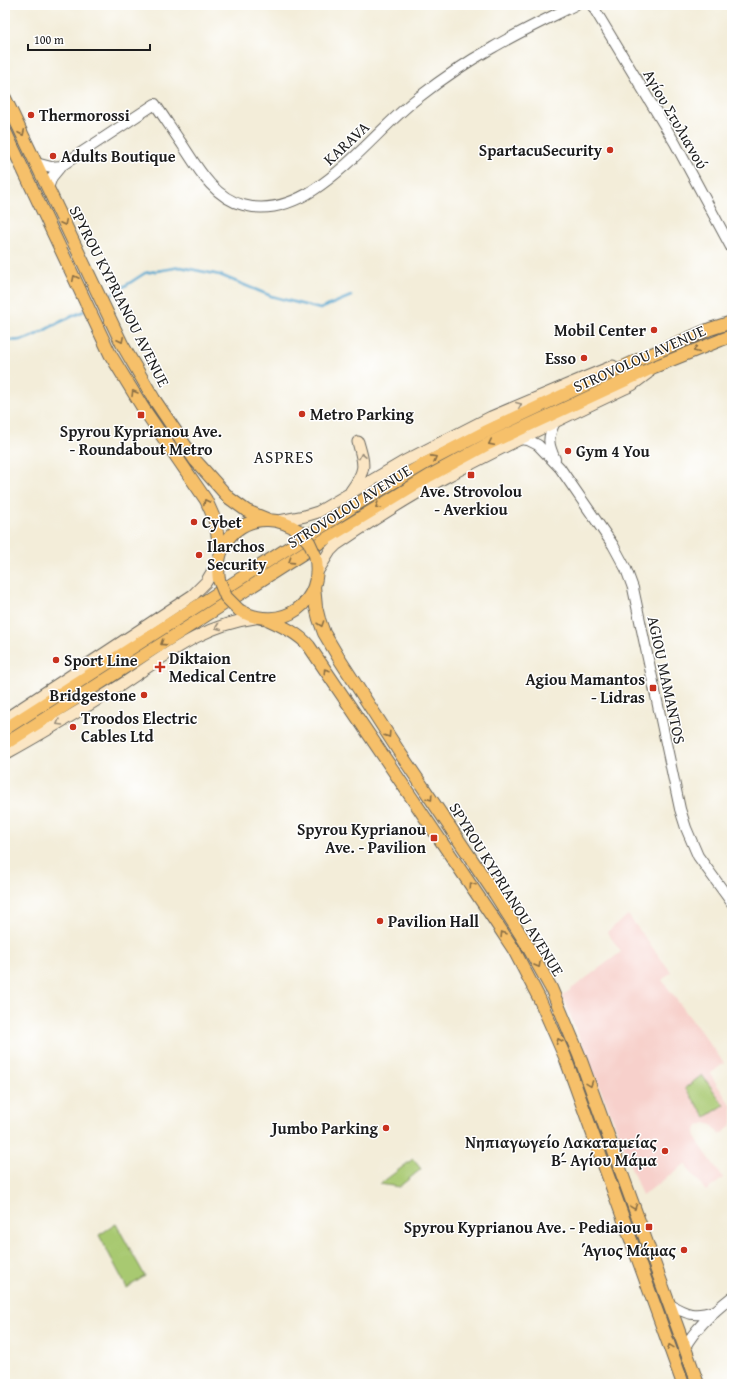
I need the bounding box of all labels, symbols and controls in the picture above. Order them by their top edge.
scale bar [28,26,150,52]
text: 100 m [34,31,64,48]
street label: Αγίου Στυλιανού [638,64,714,174]
place label: Thermorossi [39,103,130,127]
marker: Thermorossi [26,110,36,120]
street label: KARAVA [318,115,375,171]
one-way arrow [17,128,25,136]
place label: SpartacuSecurity [479,138,603,162]
place label: Adults Boutique [61,144,176,168]
marker: SpartacuSecurity [605,145,615,155]
marker: Adults Boutique [48,151,58,161]
street label: SPYROU KYPRIANOU AVENUE [64,201,176,391]
one-way arrow [59,218,67,226]
one-way arrow [72,274,80,282]
place label: Mobil Center [554,318,647,342]
street label: STROVOLOU AVENUE [569,318,709,398]
marker: Mobil Center [649,325,659,335]
one-way arrow [116,336,124,343]
one-way arrow [692,345,700,353]
place label: Esso [545,346,576,370]
marker: Esso [579,353,589,363]
one-way arrow [132,390,139,397]
place label: Metro Parking [310,402,414,426]
one-way arrow [515,402,523,410]
marker: Metro Parking [297,409,307,419]
marker: Spyrou Kyprianou Ave. - Roundabout Metro [136,410,146,420]
place label: Spyrou Kyprianou Ave. - Roundabout Metro [60,419,222,461]
one-way arrow [488,438,496,446]
place label: Gym 4 You [576,439,650,463]
district label: ASPRES [254,444,314,469]
marker: Gym 4 You [563,446,573,456]
one-way arrow [358,453,367,459]
one-way arrow [430,456,437,463]
street label: STROVOLOU AVENUE [282,458,416,554]
marker: Ave. Strovolou - Averkiou [466,470,476,480]
place label: Ave. Strovolou - Averkiou [420,479,523,521]
one-way arrow [203,498,211,506]
one-way arrow [375,501,382,509]
place label: Cybet [202,510,242,534]
marker: Cybet [189,517,199,527]
place label: Ilarchos Security [207,534,267,576]
marker: Ilarchos Security [194,550,204,560]
one-way arrow [288,556,295,564]
street label: AGIOU MAMANTOS [642,614,692,746]
one-way arrow [316,621,325,628]
one-way arrow [214,622,221,630]
one-way arrow [160,638,167,646]
place label: Diktaion Medical Centre [169,646,276,688]
place label: Sport Line [64,648,138,672]
marker: Sport Line [51,655,61,665]
marker: Diktaion Medical Centre [154,661,166,673]
place label: Agiou Mamantos - Lidras [525,667,645,709]
one-way arrow [323,668,331,675]
place label: Bridgestone [50,683,136,707]
marker: Agiou Mamantos - Lidras [648,683,658,693]
marker: Bridgestone [139,690,149,700]
place label: Troodos Electric Cables Ltd [81,706,198,748]
one-way arrow [56,719,63,726]
marker: Troodos Electric Cables Ltd [68,722,78,732]
one-way arrow [383,731,390,738]
one-way arrow [425,793,432,800]
street label: SPYROU KYPRIANOU AVENUE [444,797,570,981]
place label: Spyrou Kyprianou Ave. - Pavilion [297,817,427,859]
marker: Spyrou Kyprianou Ave. - Pavilion [429,833,439,843]
one-way arrow [469,882,476,889]
place label: Pavilion Hall [388,909,479,933]
marker: Pavilion Hall [375,916,385,926]
one-way arrow [501,931,508,938]
one-way arrow [534,961,541,968]
one-way arrow [555,1037,563,1044]
one-way arrow [585,1081,594,1088]
place label: Jumbo Parking [269,1116,379,1140]
marker: Jumbo Parking [381,1123,391,1133]
place label: Νηπιαγωγείο Λακαταμείας Β΄- Αγίου Μάμα [465,1130,658,1172]
marker: Νηπιαγωγείο Λακαταμείας Β΄- Αγίου Μάμα [660,1146,670,1156]
one-way arrow [629,1203,637,1210]
place label: Spyrou Kyprianou Ave. - Pediaiou [404,1215,642,1239]
marker: Spyrou Kyprianou Ave. - Pediaiou [644,1222,654,1232]
place label: Άγιος Μάμας [581,1238,677,1262]
marker: Άγιος Μάμας [679,1245,689,1255]
one-way arrow [666,1344,674,1351]

